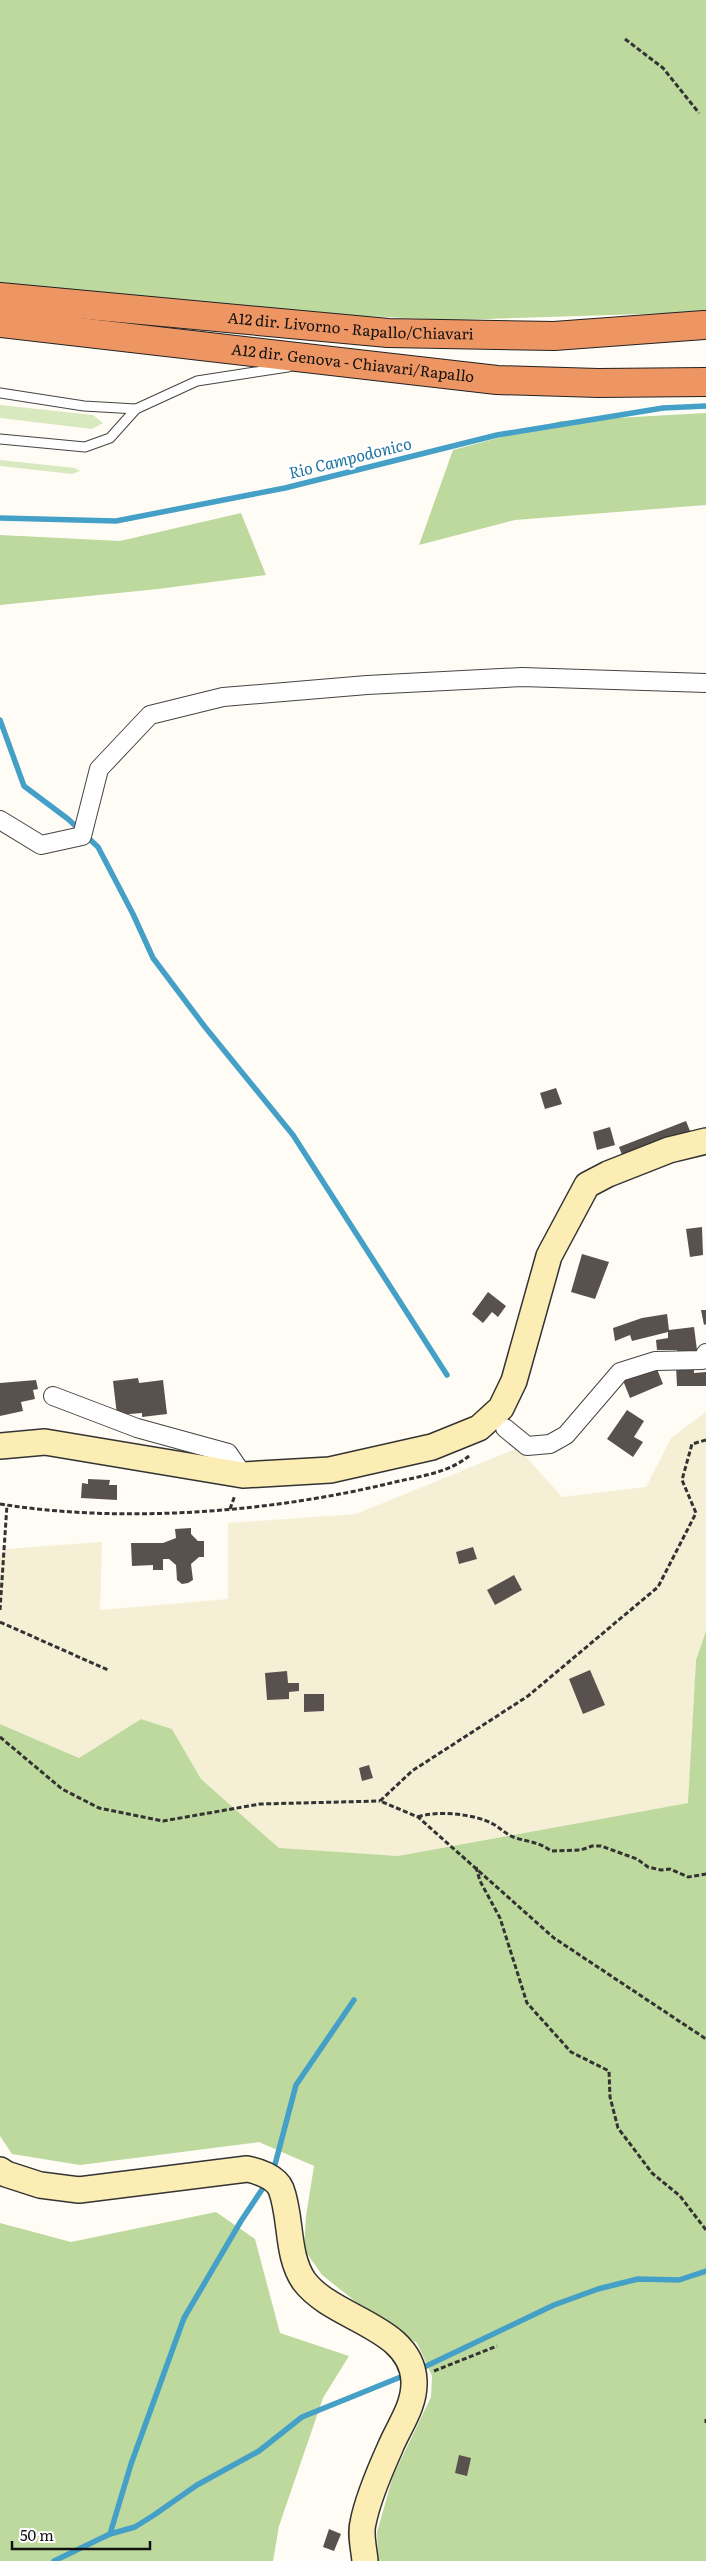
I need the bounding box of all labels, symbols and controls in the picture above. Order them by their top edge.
street label: A12 dir. Livorno - Rapallo/Chiavari [227,305,474,345]
street label: A12 dir. Genova - Chiavari/Rapallo [230,337,476,387]
water label: Rio Campodonico [286,430,414,484]
scale bar [12,2518,150,2550]
text: 50 m [20,2523,54,2546]

